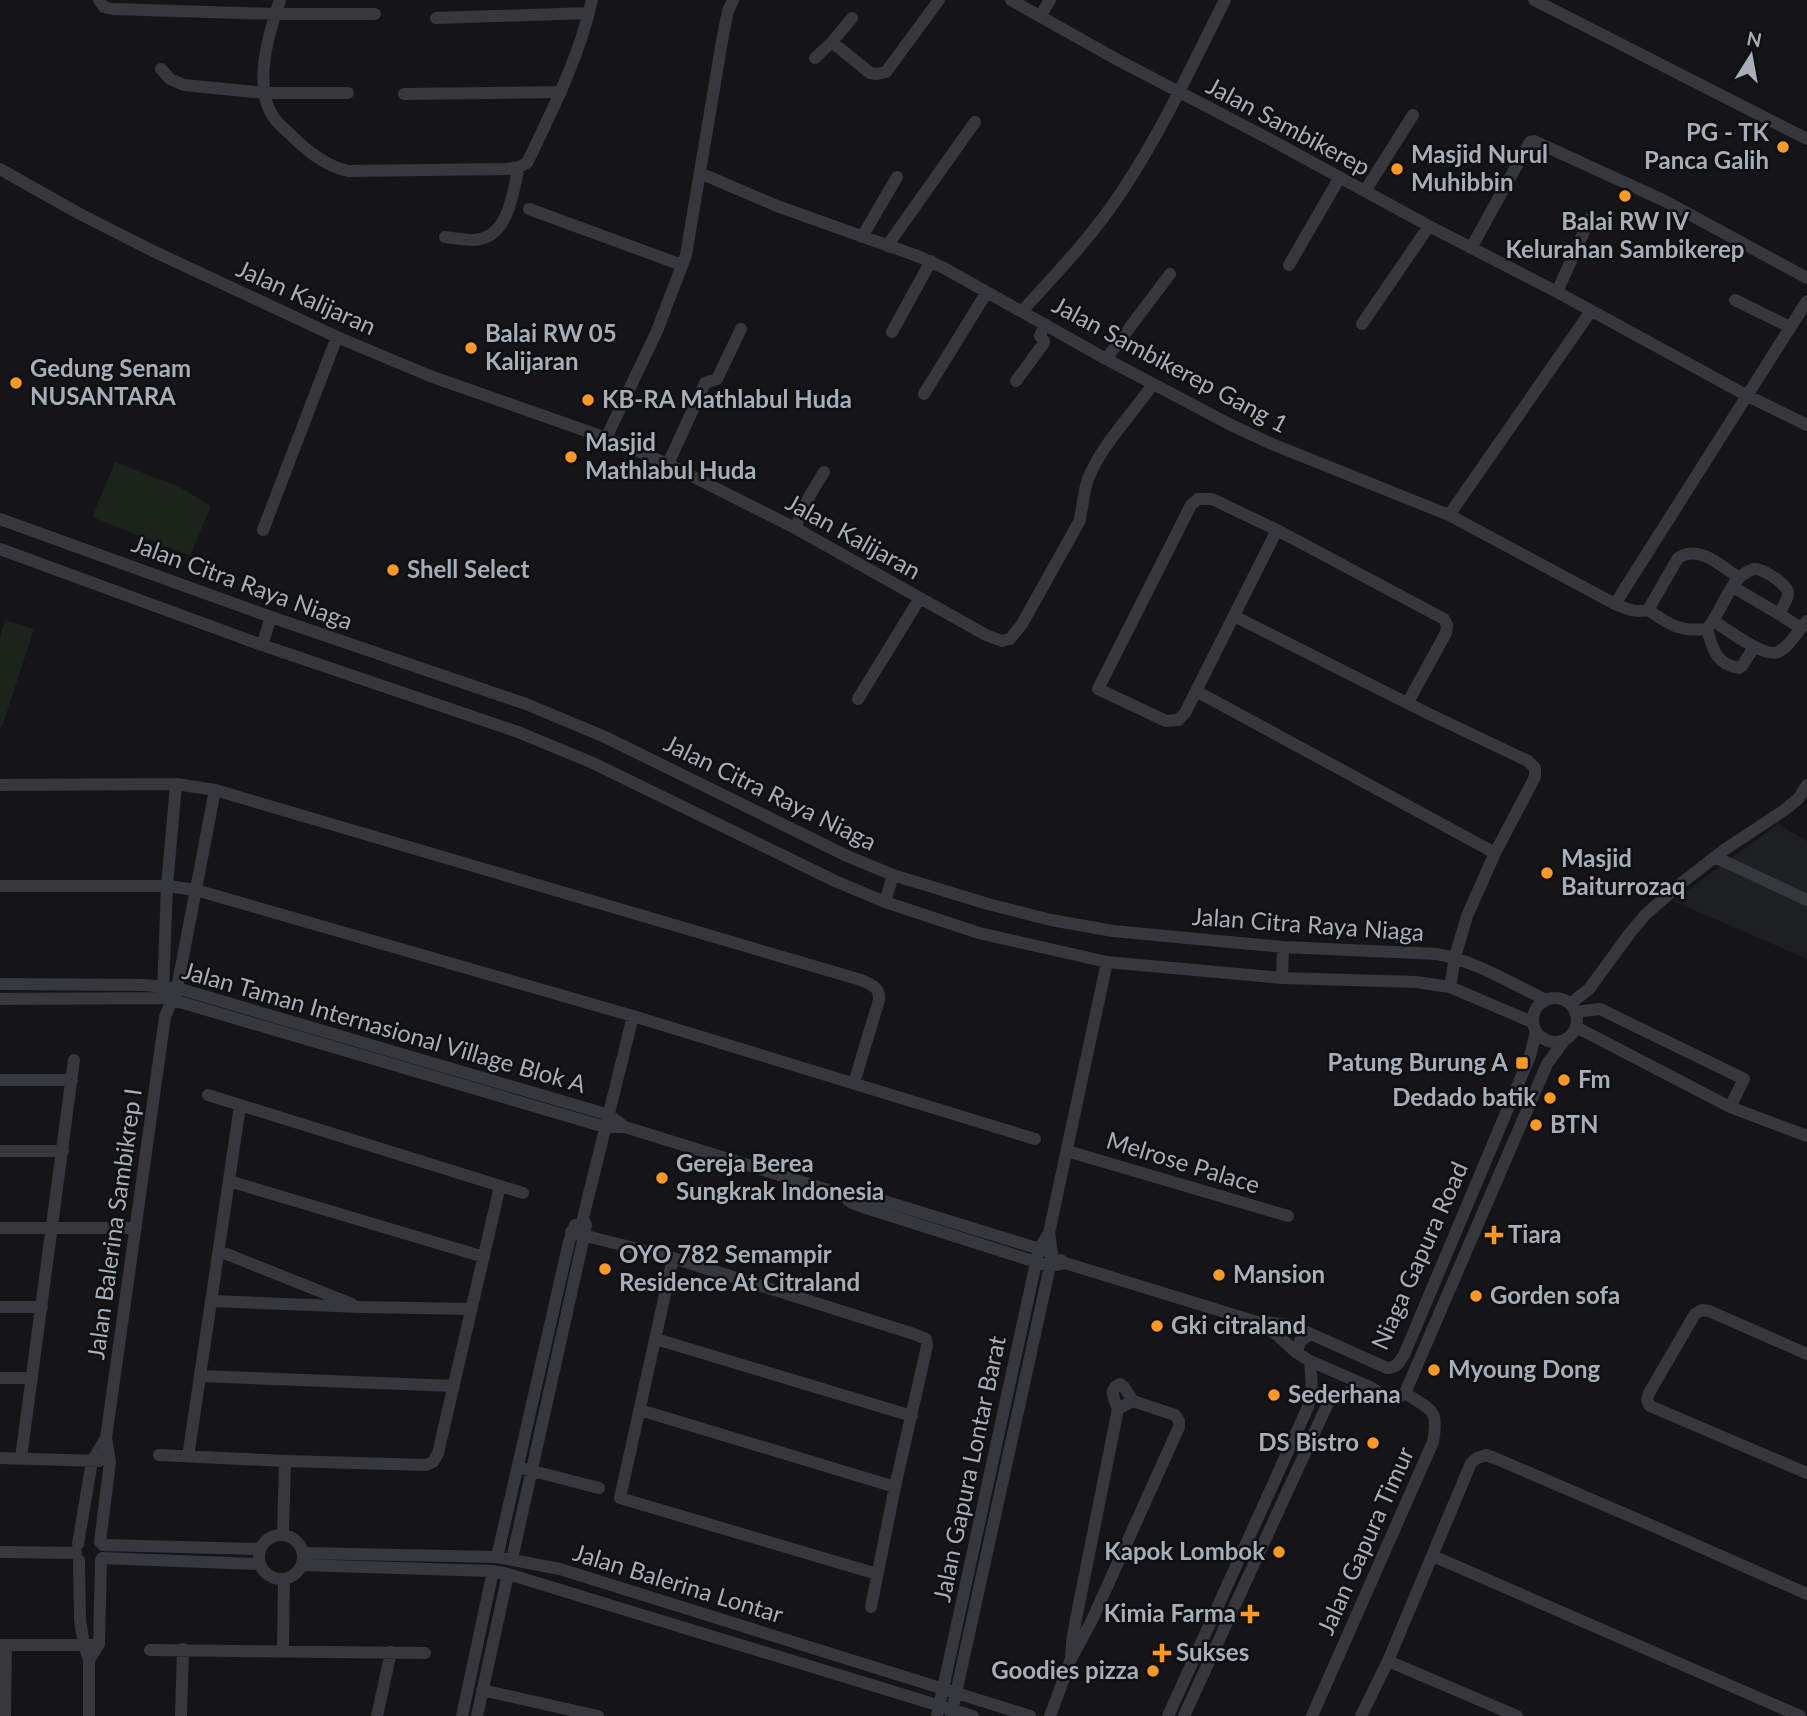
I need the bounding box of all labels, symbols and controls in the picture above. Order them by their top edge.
north arrow [1716,21,1786,91]
text: N [1745,26,1764,52]
street label: Jalan Sambikerep [1202,70,1375,181]
place label: PG - TK Panca Galih [1644,117,1770,174]
place label: Masjid Nurul Muhibbin [1411,139,1548,196]
marker: PG - TK Panca Galih [1775,139,1791,155]
marker: Masjid Nurul Muhibbin [1389,161,1405,177]
marker: Balai RW IV Kelurahan Sambikerep [1617,188,1633,204]
place label: Balai RW IV Kelurahan Sambikerep [1505,206,1745,263]
street label: Jalan Kalijaran [232,253,381,340]
street label: Jalan Sambikerep Gang 1 [1048,289,1293,438]
place label: Balai RW 05 Kalijaran [485,318,617,375]
marker: Balai RW 05 Kalijaran [463,340,479,356]
place label: Gedung Senam NUSANTARA [30,353,191,410]
marker: Gedung Senam NUSANTARA [8,375,24,391]
place label: KB-RA Mathlabul Huda [602,384,852,413]
marker: KB-RA Mathlabul Huda [580,392,596,408]
place label: Masjid Mathlabul Huda [585,427,757,484]
marker: Masjid Mathlabul Huda [563,449,579,465]
street label: Jalan Kalijaran [781,487,926,585]
street label: Jalan Citra Raya Niaga [128,528,357,635]
place label: Shell Select [407,554,529,583]
marker: Shell Select [385,562,401,578]
street label: Jalan Citra Raya Niaga [660,728,882,856]
place label: Masjid Baiturrozaq [1561,843,1685,900]
marker: Masjid Baiturrozaq [1539,865,1555,881]
street label: Jalan Citra Raya Niaga [1191,901,1425,946]
street label: Jalan Taman Internasional Village Blok A [179,955,590,1098]
place label: Patung Burung A [1327,1047,1508,1076]
marker: Patung Burung A [1514,1055,1530,1071]
place label: Fm [1578,1064,1611,1093]
marker: Fm [1556,1072,1572,1088]
place label: Dedado batik [1392,1082,1536,1111]
street label: Jalan Balerina Sambikrep I [80,1086,147,1361]
marker: Dedado batik [1542,1090,1558,1106]
place label: BTN [1550,1109,1599,1138]
marker: BTN [1528,1117,1544,1133]
street label: Melrose Palace [1103,1124,1264,1199]
place label: Gereja Berea Sungkrak Indonesia [676,1148,884,1205]
street label: Niaga Gapura Road [1364,1157,1473,1354]
marker: Gereja Berea Sungkrak Indonesia [654,1170,670,1186]
place label: Tiara [1508,1219,1562,1248]
marker: Tiara [1486,1227,1502,1243]
place label: OYO 782 Semampir Residence At Citraland [619,1239,860,1296]
place label: Mansion [1233,1259,1325,1288]
marker: OYO 782 Semampir Residence At Citraland [597,1261,613,1277]
marker: Mansion [1211,1267,1227,1283]
place label: Gorden sofa [1490,1280,1620,1309]
marker: Gorden sofa [1468,1288,1484,1304]
place label: Gki citraland [1171,1310,1306,1339]
marker: Gki citraland [1149,1318,1165,1334]
street label: Jalan Gapura Lontar Barat [926,1333,1011,1604]
place label: Myoung Dong [1448,1354,1600,1383]
marker: Myoung Dong [1426,1362,1442,1378]
place label: Sederhana [1288,1379,1401,1408]
marker: Sederhana [1266,1387,1282,1403]
place label: DS Bistro [1258,1427,1359,1456]
marker: DS Bistro [1365,1435,1381,1451]
street label: Jalan Gapura Timur [1310,1442,1419,1639]
place label: Kapok Lombok [1104,1536,1265,1565]
street label: Jalan Balerina Lontar [570,1537,787,1628]
marker: Kapok Lombok [1271,1544,1287,1560]
place label: Kimia Farma [1104,1598,1236,1627]
marker: Kimia Farma [1242,1606,1258,1622]
place label: Sukses [1176,1637,1249,1666]
marker: Sukses [1154,1645,1170,1661]
place label: Goodies pizza [991,1655,1139,1684]
marker: Goodies pizza [1145,1663,1161,1679]

